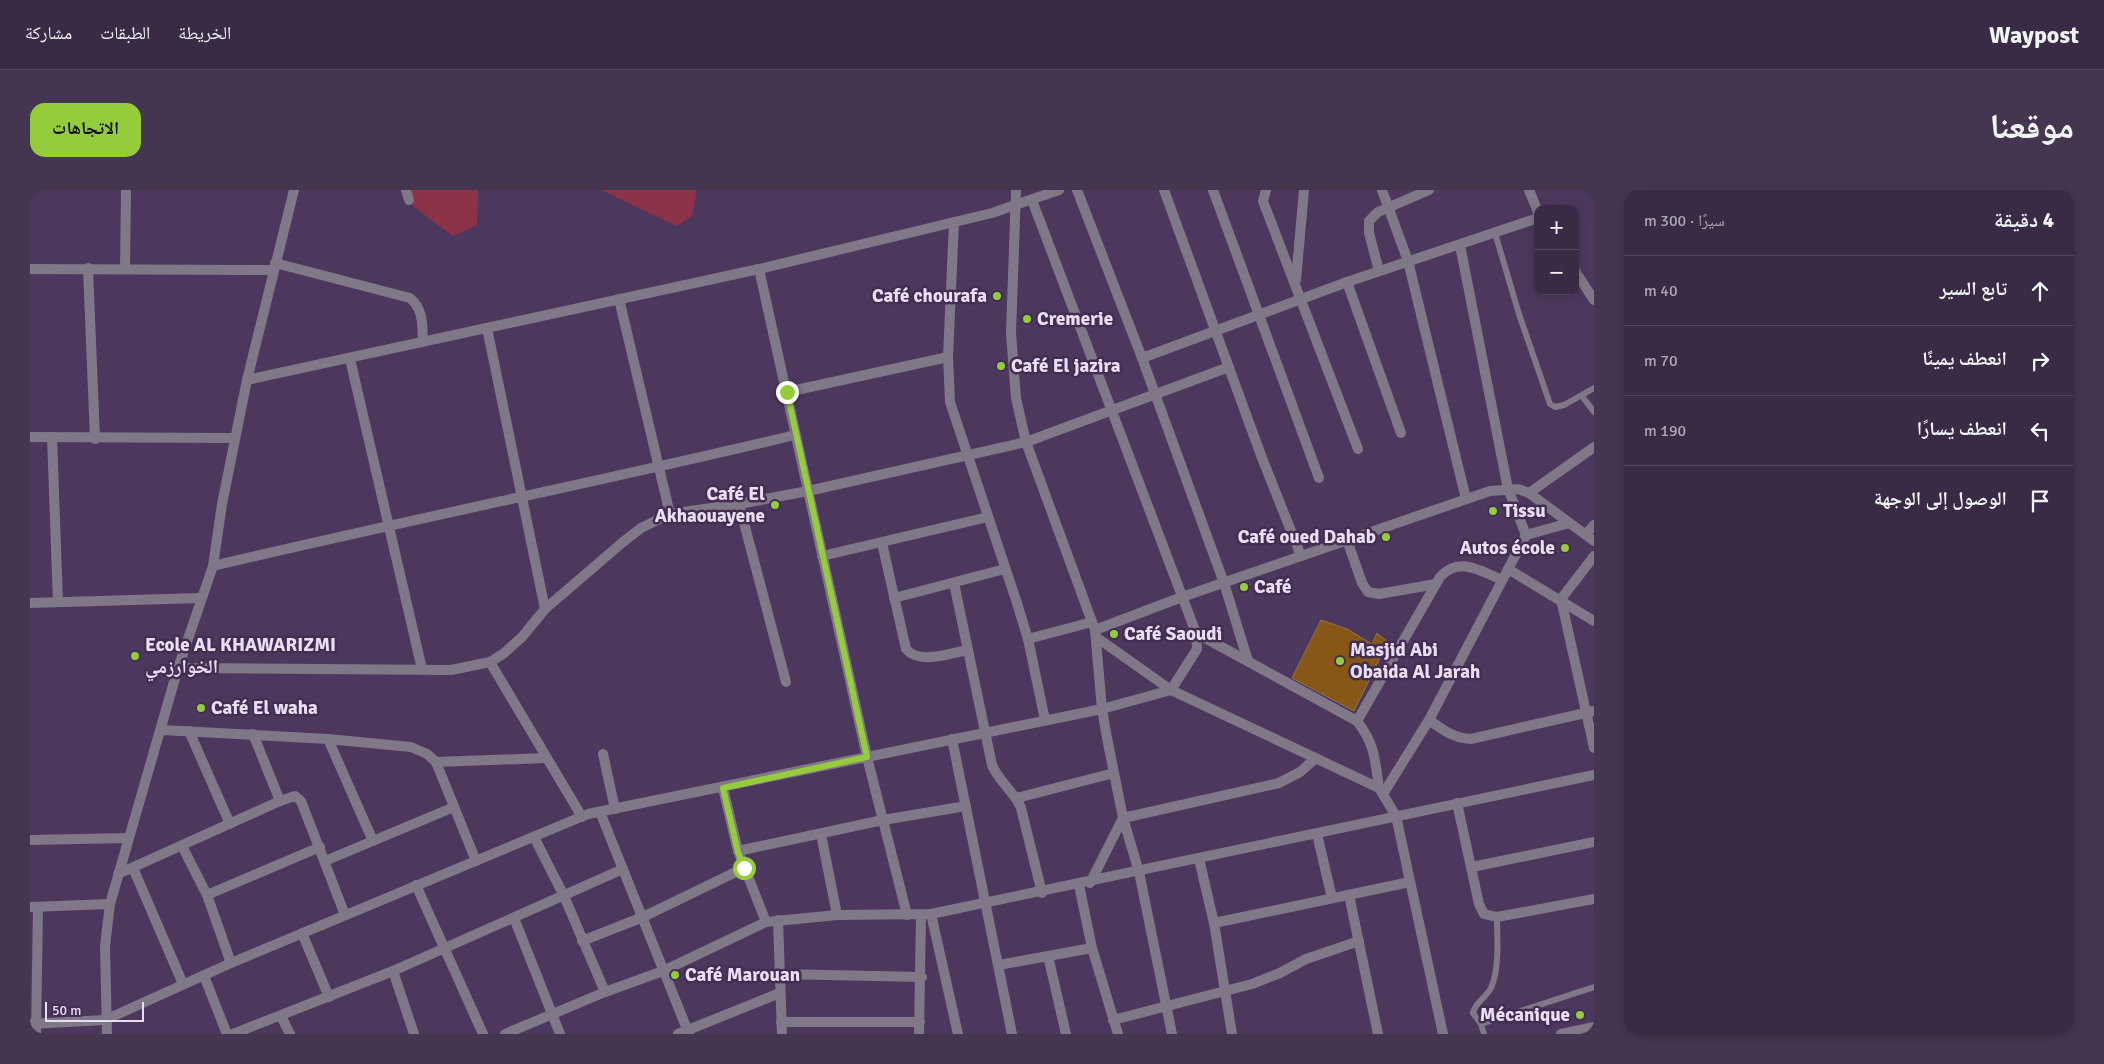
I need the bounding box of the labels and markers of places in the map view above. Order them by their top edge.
place label: Café chourafa [872,284,987,308]
marker: Café chourafa [991,290,1003,302]
place label: Cremerie [1037,307,1113,331]
marker: Cremerie [1021,313,1033,325]
place label: Café El jazira [1011,354,1121,378]
marker: Café El jazira [995,360,1007,372]
place label: Café El Akhaouayene [655,482,765,528]
marker: Café El Akhaouayene [769,499,781,511]
place label: Tissu [1503,499,1546,523]
marker: Tissu [1487,505,1499,517]
place label: Café oued Dahab [1238,525,1376,549]
marker: Café oued Dahab [1380,531,1392,543]
place label: Autos école [1460,536,1555,560]
marker: Autos école [1559,542,1571,554]
place label: Café [1254,575,1292,599]
marker: Café [1238,581,1250,593]
place label: Café Saoudi [1124,622,1222,646]
marker: Café Saoudi [1108,628,1120,640]
place label: Ecole AL KHAWARIZMI الخوارزمي [145,633,336,682]
place label: Masjid Abi Obaida Al Jarah [1350,638,1480,684]
marker: Ecole AL KHAWARIZMI الخوارزمي [129,650,141,662]
marker: Masjid Abi Obaida Al Jarah [1334,655,1346,667]
place label: Café El waha [211,696,318,720]
marker: Café El waha [195,702,207,714]
place label: Café Marouan [685,963,800,987]
marker: Café Marouan [669,969,681,981]
place label: Mécanique [1480,1003,1570,1027]
marker: Mécanique [1574,1009,1586,1021]

